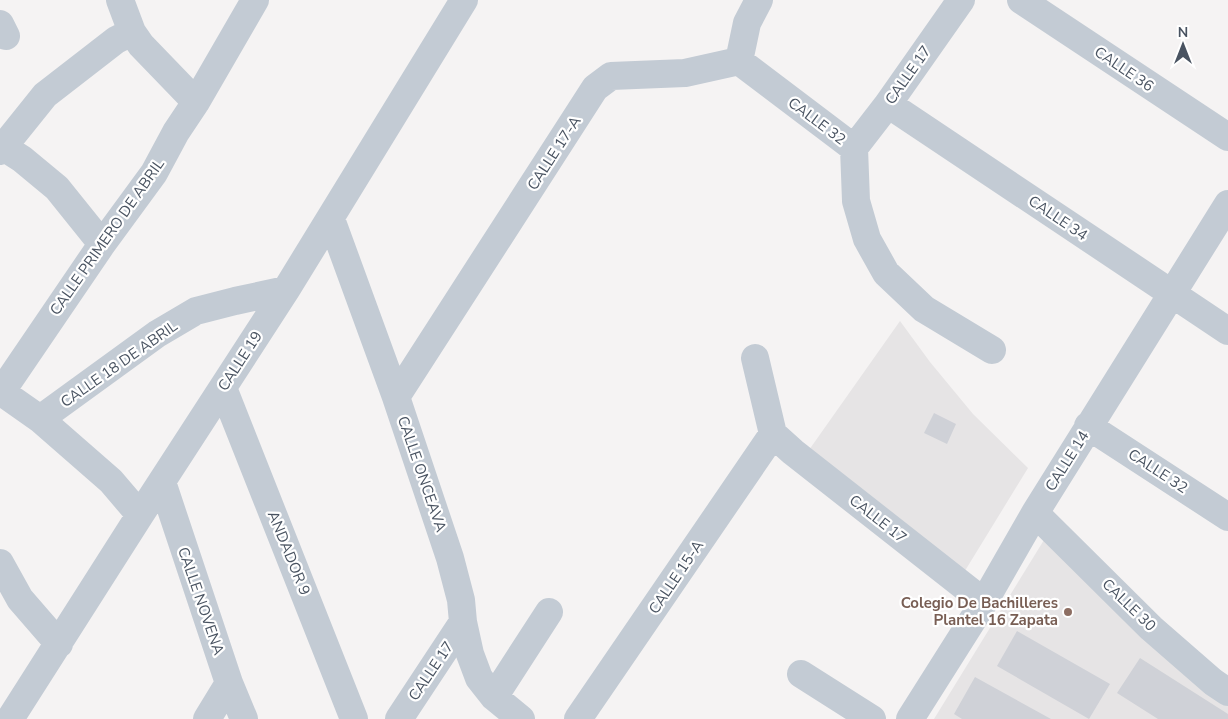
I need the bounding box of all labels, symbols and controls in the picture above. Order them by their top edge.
north arrow [1158,20,1208,70]
text: N [1178,23,1188,42]
street label: CALLE 17 [880,42,936,108]
street label: CALLE 36 [1090,42,1158,96]
street label: CALLE 32 [784,93,850,149]
street label: CALLE 17-A [523,112,585,194]
street label: CALLE PRIMERO DE ABRIL [45,155,169,319]
street label: CALLE 34 [1024,191,1092,245]
street label: CALLE 18 DE ABRIL [57,316,181,412]
street label: CALLE 19 [213,327,267,395]
street label: CALLE ONCEAVA [393,413,451,535]
street label: CALLE 14 [1041,427,1093,495]
street label: CALLE 32 [1124,444,1192,498]
street label: CALLE 17 [845,490,911,548]
street label: ANDADOR 9 [263,508,315,598]
street label: CALLE 15-A [644,536,708,618]
street label: CALLE NOVENA [173,544,229,658]
street label: CALLE 30 [1098,574,1160,636]
place label: Colegio De Bachilleres Plantel 16 Zapata [901,593,1058,630]
marker: Colegio De Bachilleres Plantel 16 Zapata [1062,606,1074,618]
street label: CALLE 17 [404,637,458,705]

